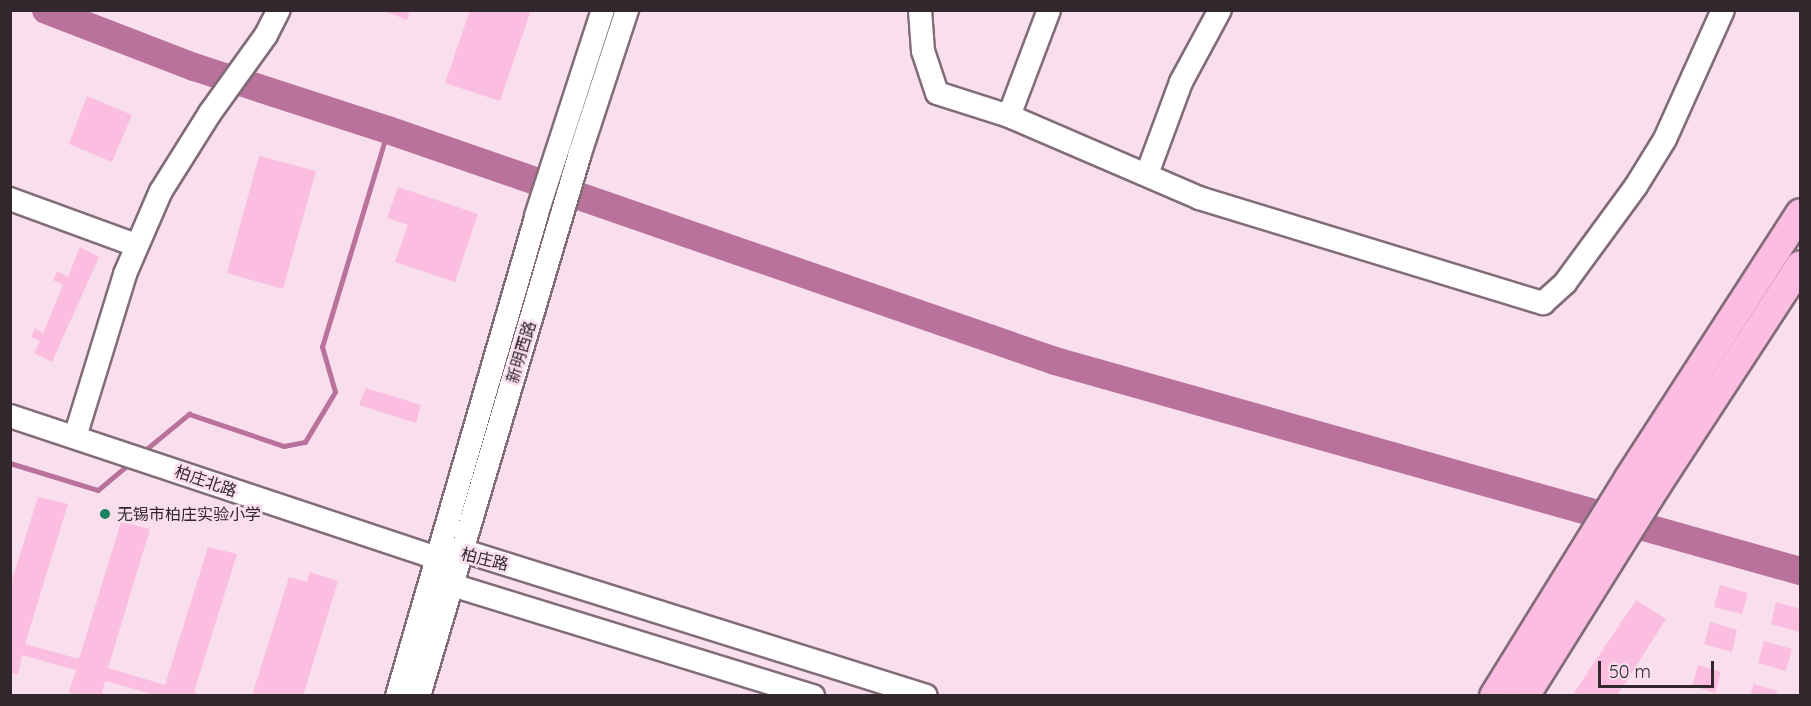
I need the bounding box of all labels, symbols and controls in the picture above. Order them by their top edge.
street label: 新明西路 [502,319,540,385]
street label: 柏庄北路 [173,462,239,500]
place label: 无锡市柏庄实验小学 [117,504,261,524]
marker: 无锡市柏庄实验小学 [98,507,112,521]
street label: 柏庄路 [459,544,511,574]
scale bar [1601,649,1716,687]
text: 50 m [1609,660,1651,683]

